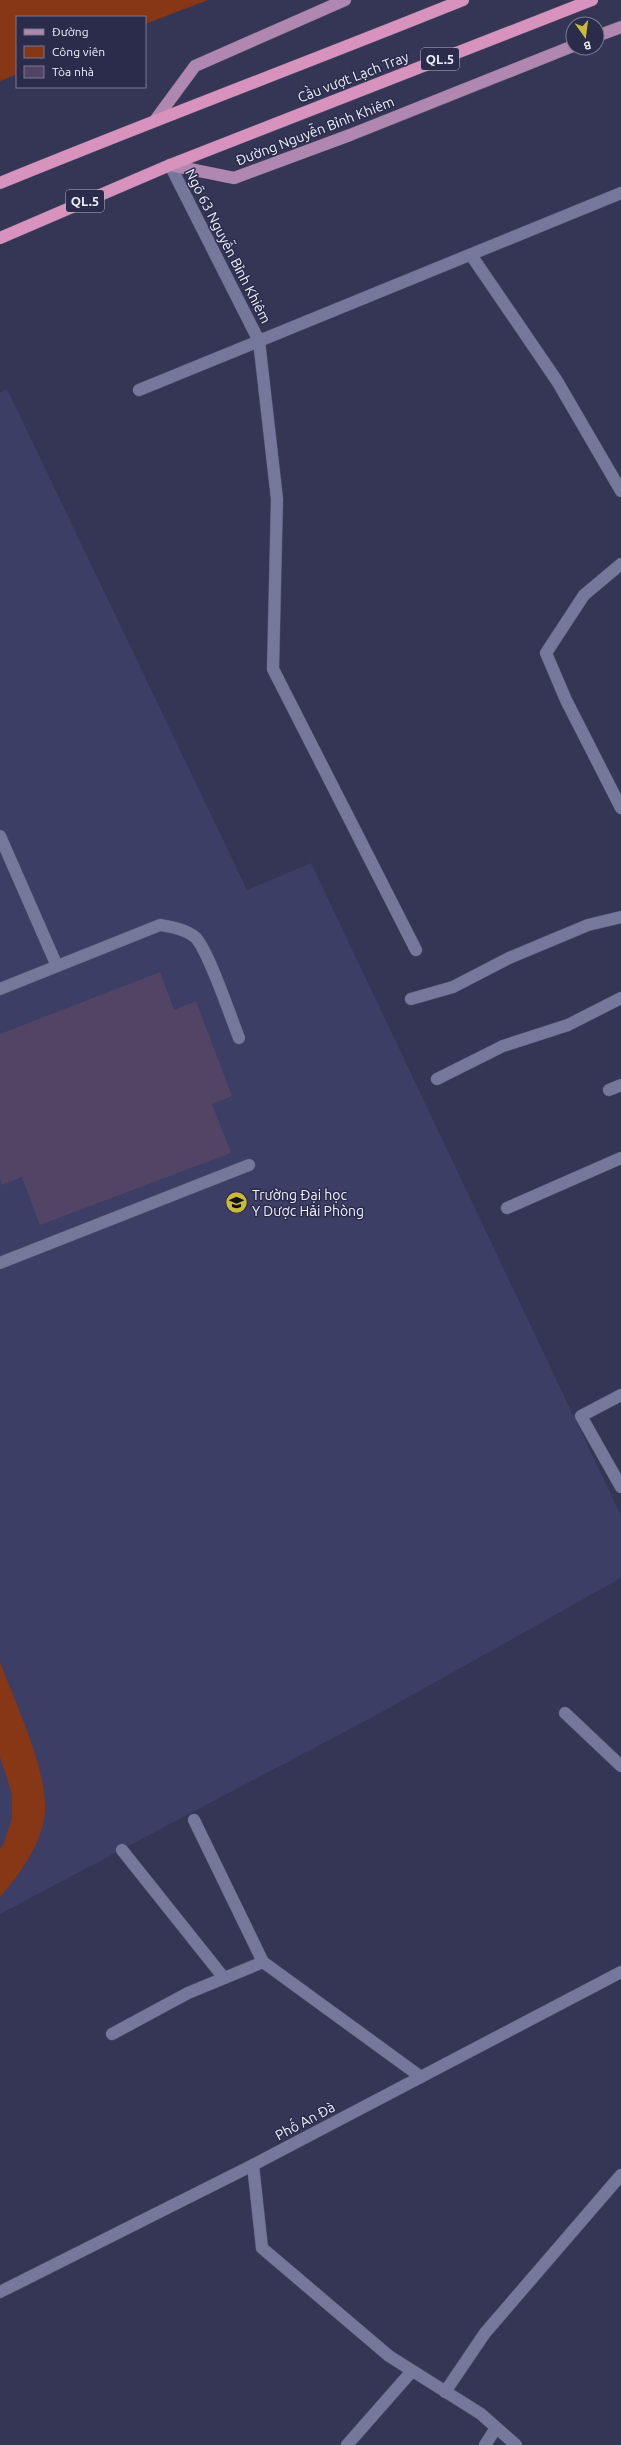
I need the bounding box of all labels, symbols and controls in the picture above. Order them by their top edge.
legend [16,16,146,88]
north arrow [565,16,605,56]
text: Đường [52,25,89,38]
text: B [582,39,592,52]
text: Công viên [52,45,105,58]
street label: Cầu vượt Lạch Tray [294,46,411,106]
road number: QL.5 [421,48,459,70]
text: Tòa nhà [52,65,94,78]
street label: Đường Nguyễn Bỉnh Khiêm [233,91,396,169]
street label: Ngõ 63 Nguyễn Bỉnh Khiêm [182,165,276,326]
road number: QL.5 [66,190,104,212]
place label: Trường Đại học Y Dược Hải Phòng [252,1187,364,1219]
school or university icon: Trường Đại học Y Dược Hải Phòng [223,1190,249,1216]
street label: Phố An Đà [271,2096,338,2143]

